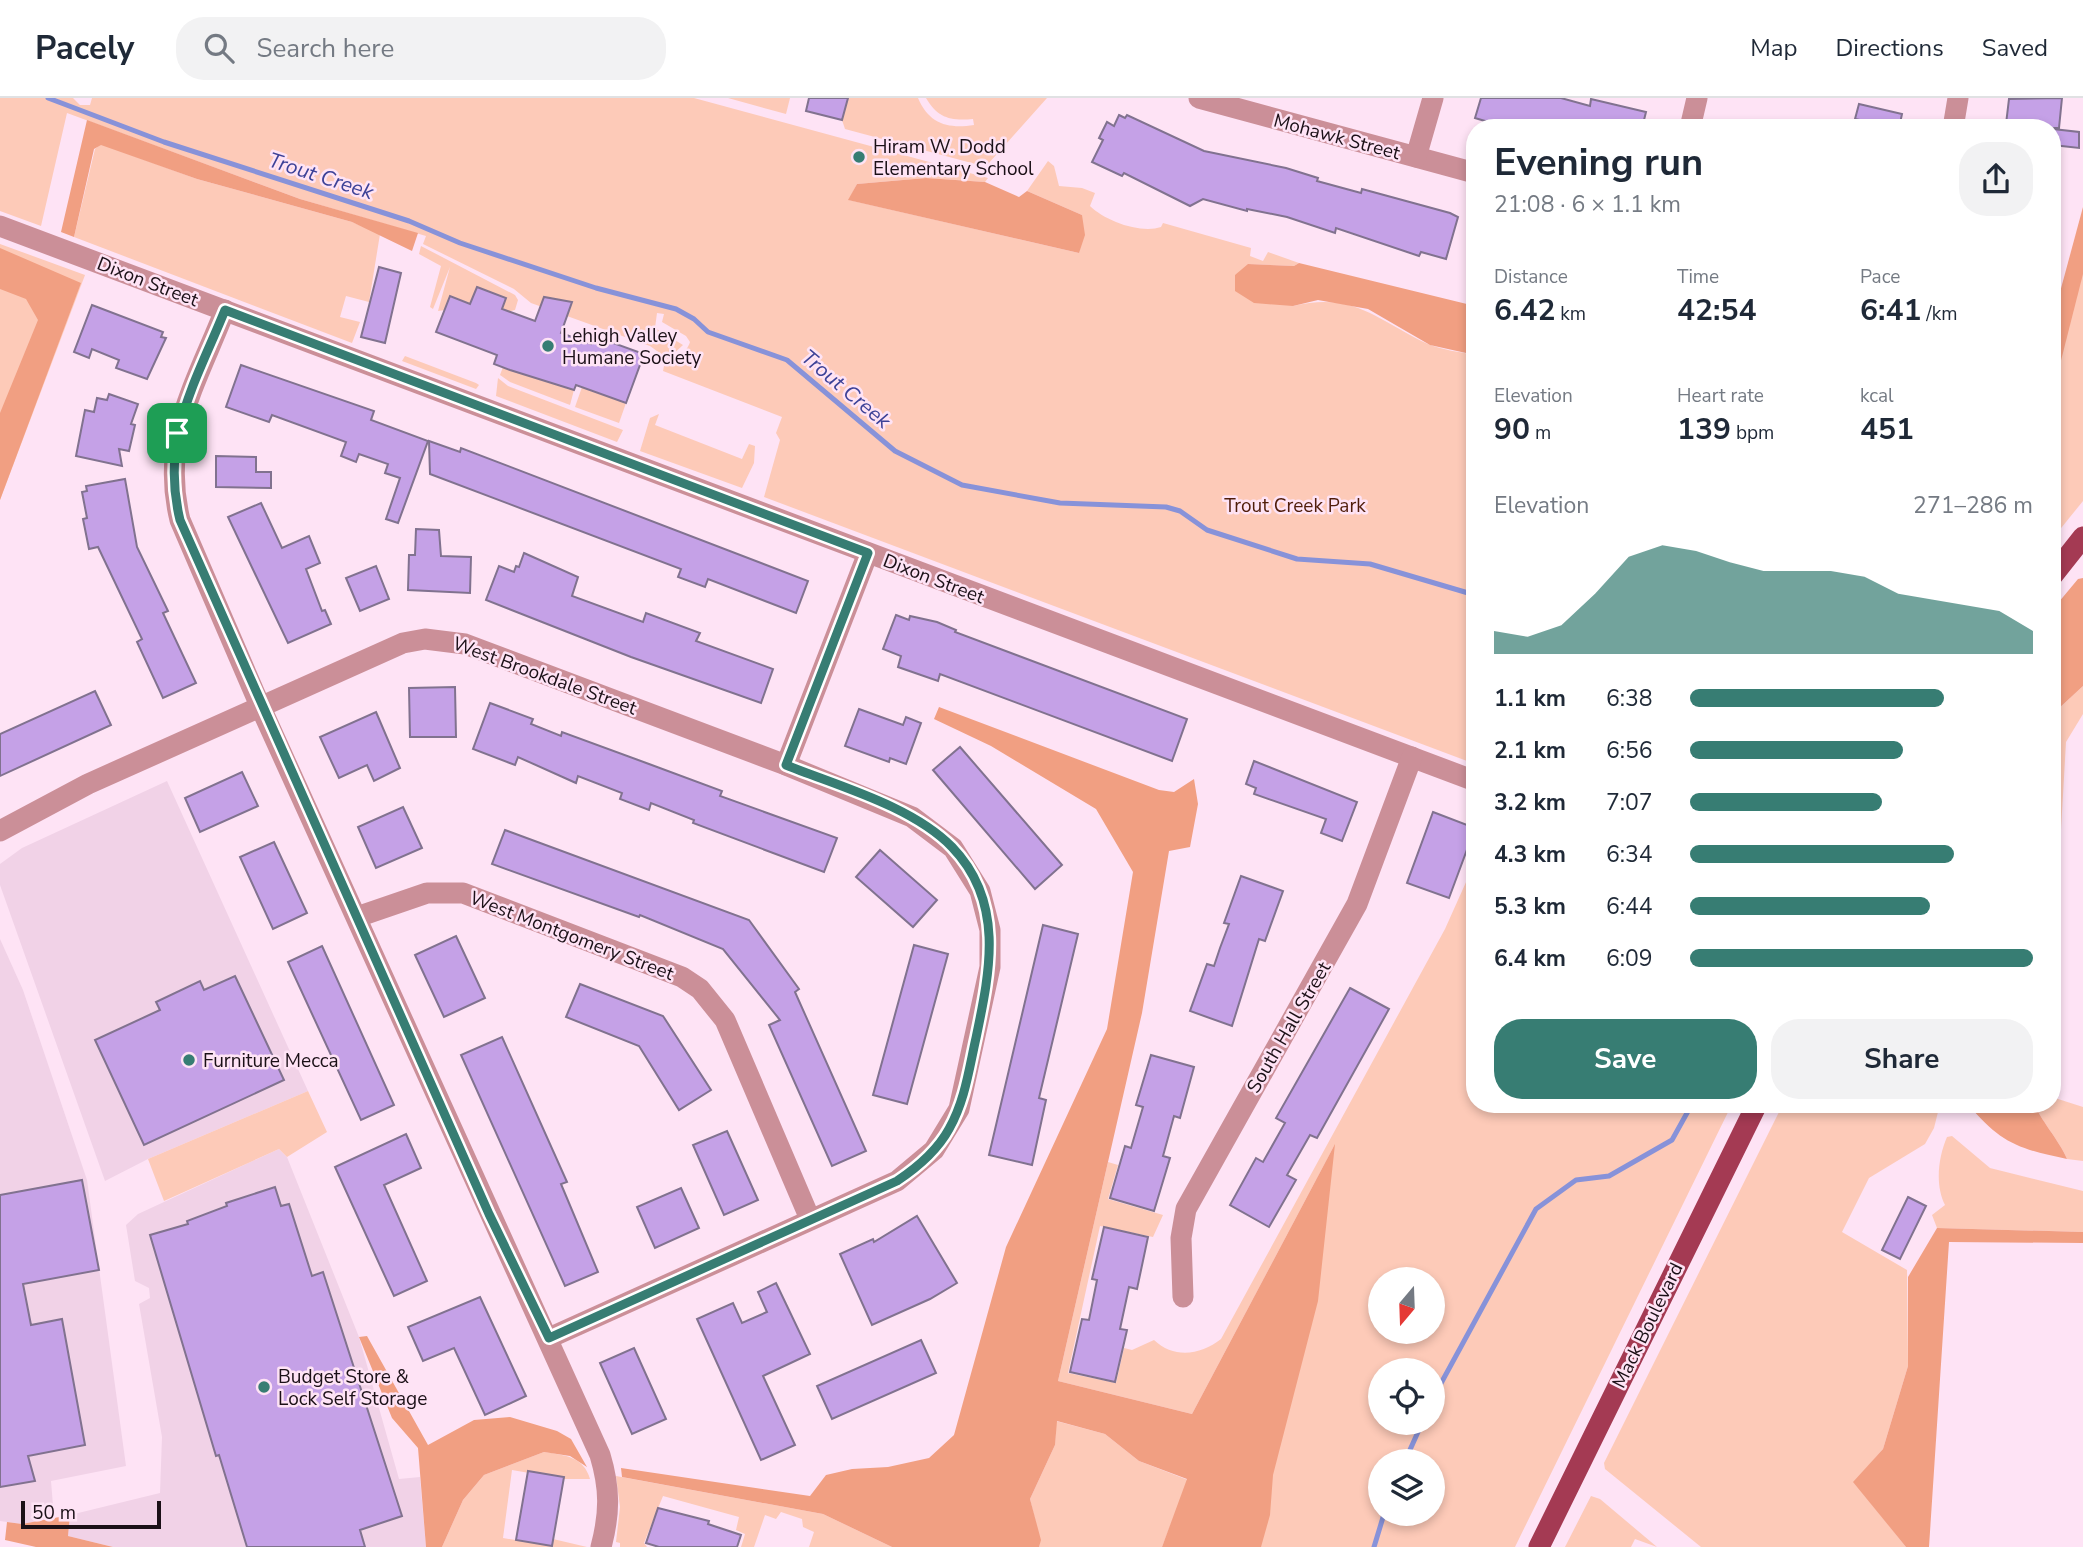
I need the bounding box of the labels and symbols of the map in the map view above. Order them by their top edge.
street label: Mohawk Street [1271,108,1403,166]
place label: Hiram W. Dodd Elementary School [873,134,1034,182]
water label: Trout Creek [265,146,378,206]
marker: Hiram W. Dodd Elementary School [851,149,867,165]
street label: Dixon Street [93,251,202,313]
place label: Lehigh Valley Humane Society [562,323,702,371]
marker: Lehigh Valley Humane Society [540,338,556,354]
water label: Trout Creek [795,343,897,435]
pin [147,403,207,463]
park label: Trout Creek Park [1224,493,1366,519]
street label: Dixon Street [879,548,988,610]
street label: West Brookdale Street [449,631,641,721]
street label: West Montgomery Street [466,885,678,987]
street label: South Hall Street [1241,957,1337,1098]
place label: Furniture Mecca [203,1048,339,1074]
marker: Furniture Mecca [181,1052,197,1068]
street label: Mack Boulevard [1606,1258,1690,1392]
north arrow [1368,1267,1446,1344]
place label: Budget Store & Lock Self Storage [278,1364,427,1412]
marker: Budget Store & Lock Self Storage [256,1379,272,1395]
scale bar [21,1498,161,1530]

